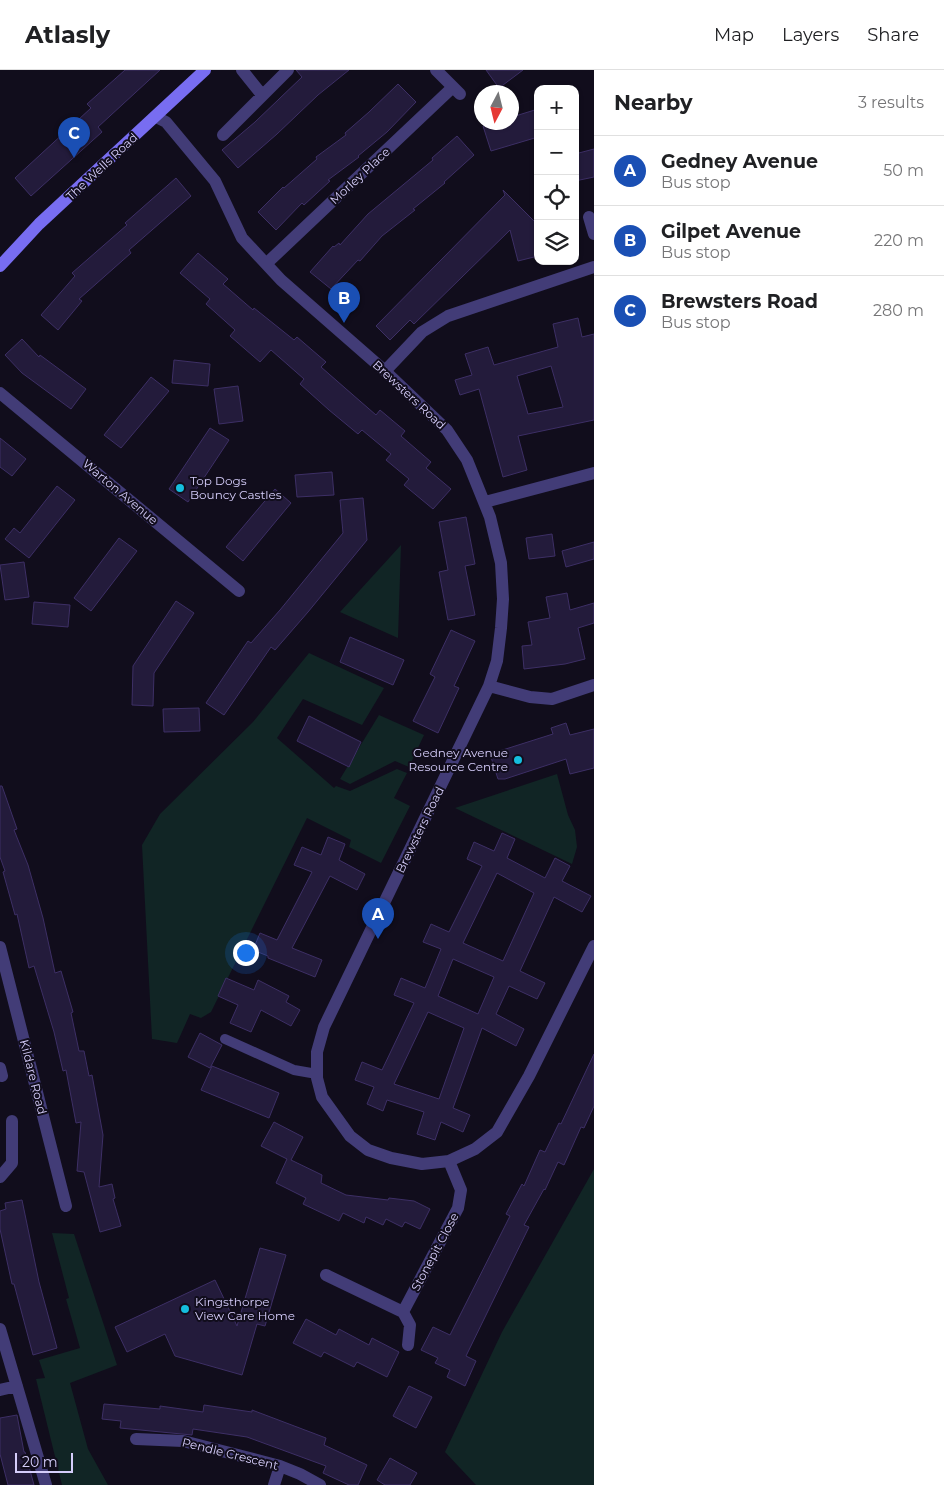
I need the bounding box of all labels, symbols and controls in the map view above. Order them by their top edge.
text: Atlasly [25,20,110,49]
text: Map [714,24,754,46]
text: Layers [782,24,839,46]
text: Share [867,24,919,46]
north arrow [474,85,519,130]
map controls [534,85,579,265]
button: + [534,85,579,130]
text: Nearby [614,90,693,115]
text: 3 results [858,93,924,112]
pin: C [58,117,90,158]
street label: The Wells Road [63,130,140,204]
button: − [534,130,579,175]
street label: Morley Place [327,144,393,207]
text: Gedney Avenue [661,150,818,173]
text: A [624,161,636,180]
text: 50 m [883,161,924,180]
text: Bus stop [661,173,731,192]
button: locate [534,175,579,220]
button: layers [534,220,579,265]
text: Gilpet Avenue [661,220,801,243]
text: B [624,231,636,250]
text: 220 m [874,231,924,250]
text: Bus stop [661,243,731,262]
pin: B [328,282,360,323]
text: Brewsters Road [661,290,818,313]
text: C [624,301,636,320]
text: 280 m [873,301,924,320]
text: Bus stop [661,313,731,332]
street label: Brewsters Road [370,357,449,432]
street label: Warton Avenue [80,456,161,527]
place label: Top Dogs Bouncy Castles [190,473,282,502]
marker: Top Dogs Bouncy Castles [174,482,186,494]
place label: Gedney Avenue Resource Centre [409,745,508,774]
marker: Gedney Avenue Resource Centre [512,754,524,766]
street label: Brewsters Road [392,784,447,875]
pin: A [362,898,394,939]
your location [233,940,259,966]
street label: Kildare Road [17,1038,50,1116]
street label: Stonepit Close [408,1210,461,1294]
place label: Kingsthorpe View Care Home [195,1294,295,1323]
marker: Kingsthorpe View Care Home [179,1303,191,1315]
street label: Pendle Crescent [180,1434,280,1473]
scale bar [15,1450,72,1473]
text: 20 m [22,1453,58,1471]

